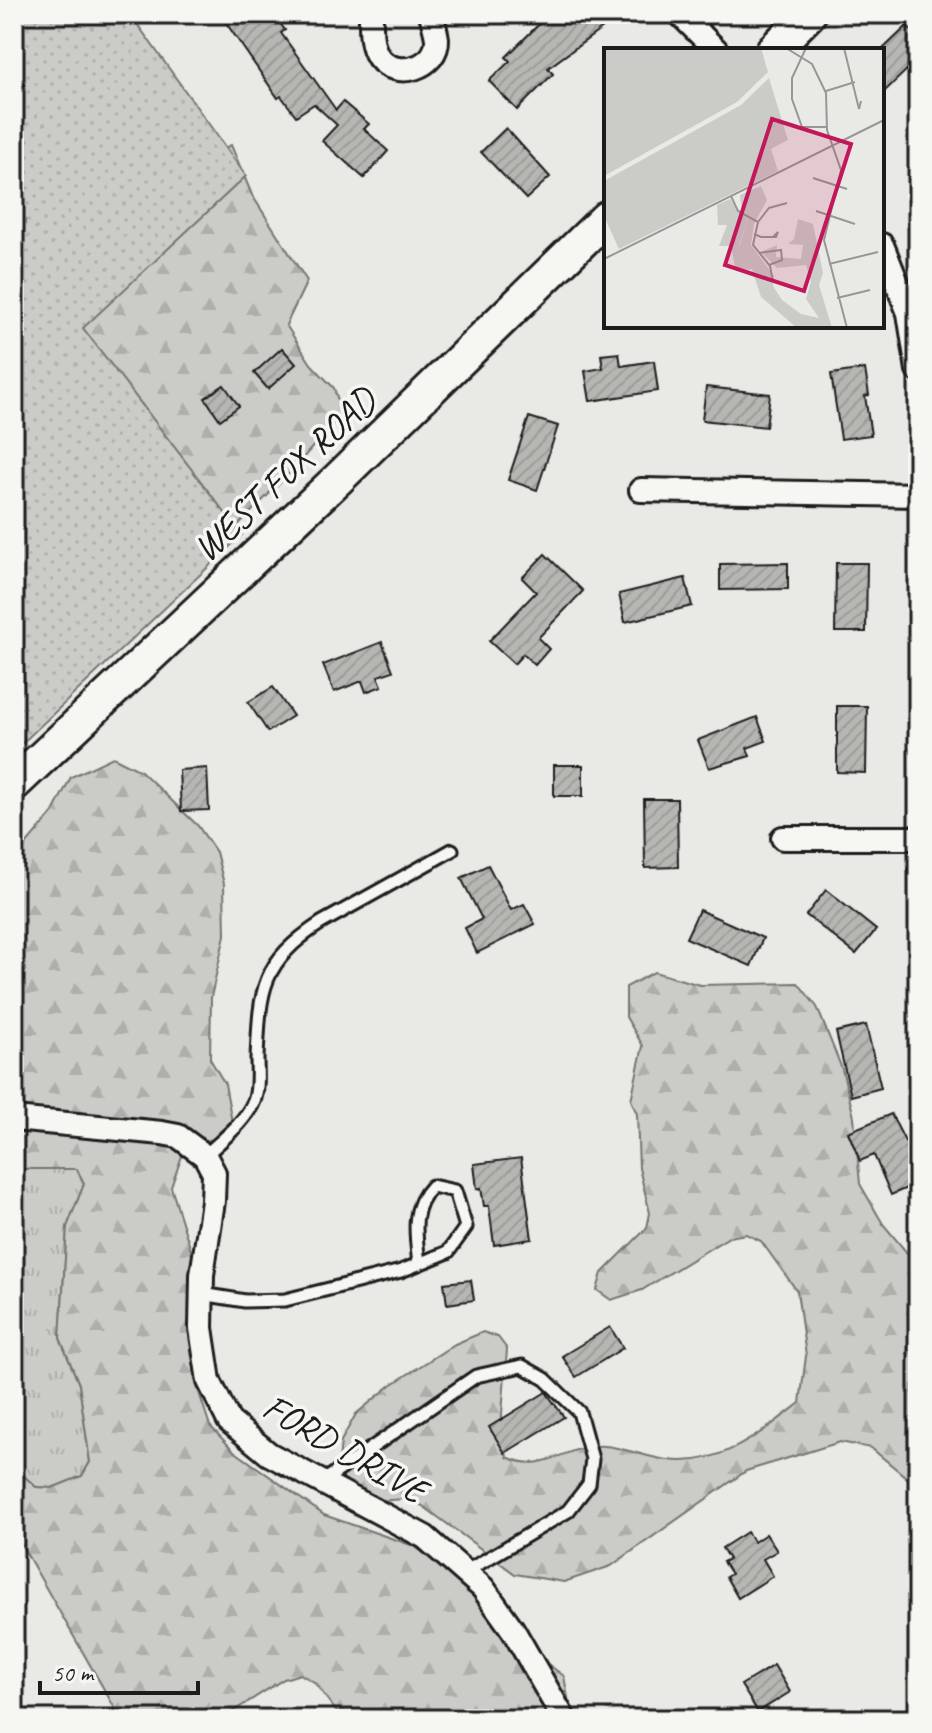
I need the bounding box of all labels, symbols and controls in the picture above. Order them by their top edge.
inset map [604,48,884,328]
street label: WEST FOX ROAD [183,376,388,571]
street label: FORD DRIVE [255,1383,439,1517]
scale bar [40,1645,198,1695]
text: 50 m [52,1658,95,1688]

